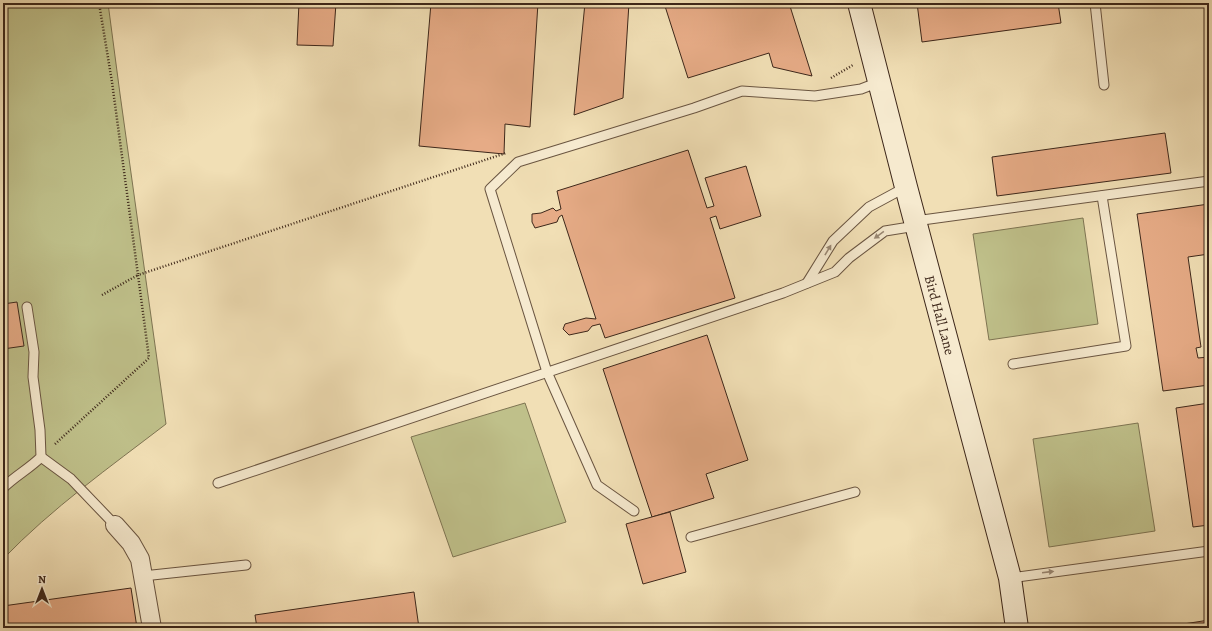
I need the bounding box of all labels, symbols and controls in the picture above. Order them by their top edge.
one-way arrow [874,231,885,240]
one-way arrow [824,244,831,256]
street label: Bird Hall Lane [920,273,959,357]
north arrow [22,569,62,609]
one-way arrow [1042,569,1054,575]
text: N [38,572,46,587]

